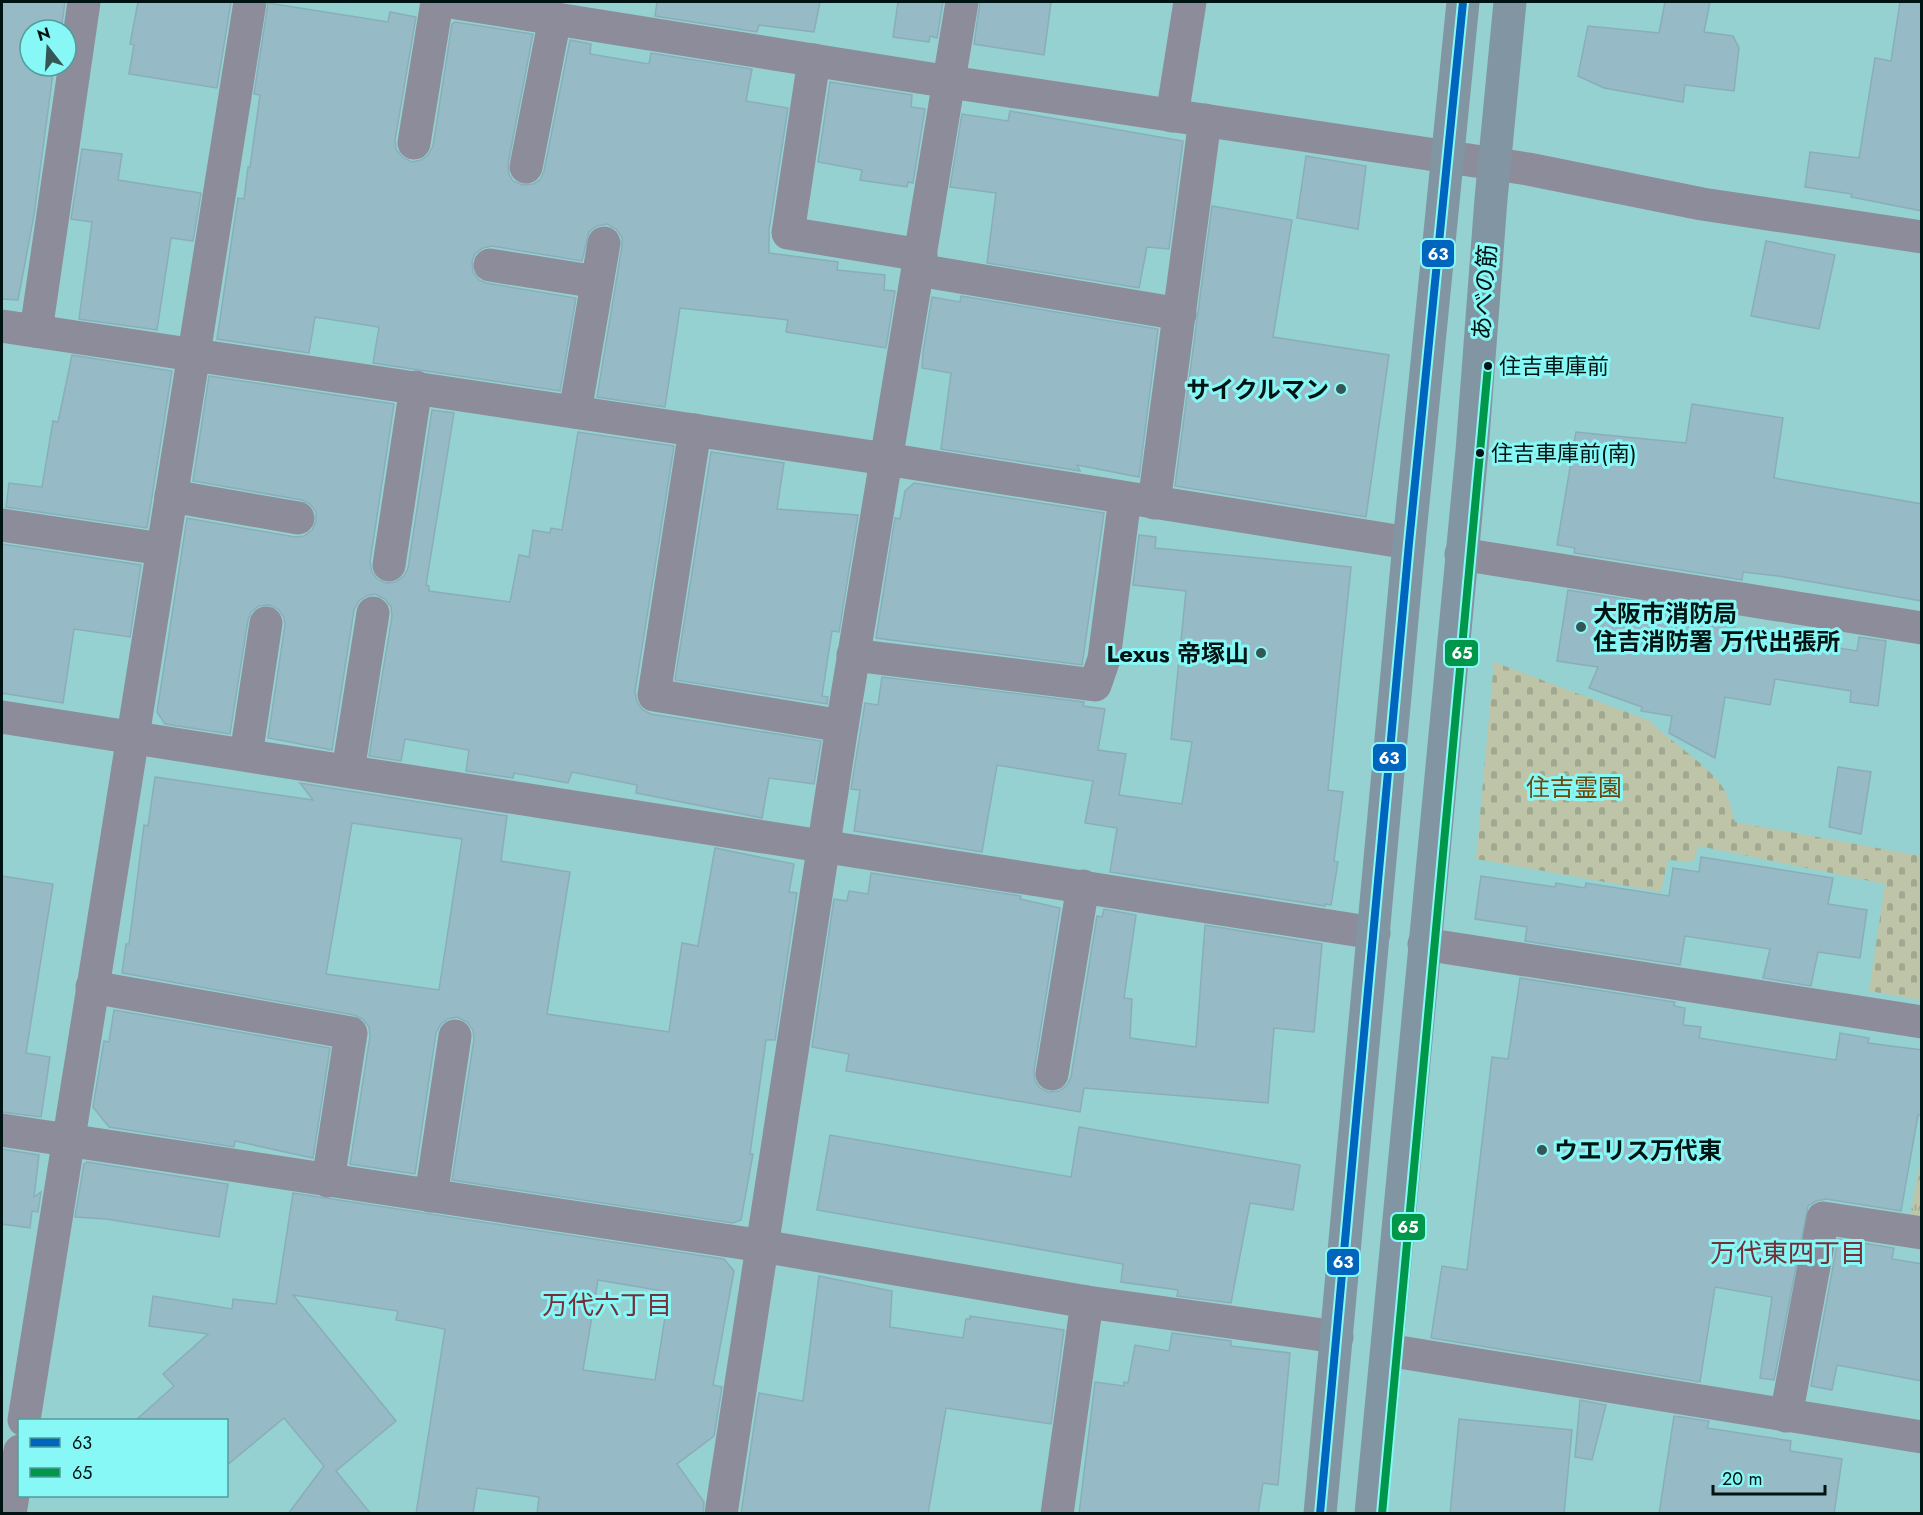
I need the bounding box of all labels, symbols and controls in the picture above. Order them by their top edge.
north arrow [18,18,78,78]
text: N [34,21,53,47]
line badge: 63 [1421,239,1455,268]
text: 63 [1428,243,1448,266]
street label: あべの筋 [1463,243,1505,341]
place label: 住吉車庫前 [1499,350,1609,382]
marker: 住吉車庫前 [1482,360,1494,372]
place label: サイクルマン [1186,372,1329,407]
marker: サイクルマン [1334,382,1348,396]
place label: 住吉車庫前(南) [1491,437,1637,469]
marker: 住吉車庫前(南) [1474,447,1486,459]
place label: 大阪市消防局 住吉消防署 万代出張所 [1593,596,1840,659]
marker: 大阪市消防局 住吉消防署 万代出張所 [1574,620,1588,634]
place label: Lexus 帝塚山 [1106,636,1249,671]
line badge: 65 [1444,639,1479,667]
text: 65 [1451,642,1473,665]
marker: Lexus 帝塚山 [1254,646,1268,660]
line badge: 63 [1372,743,1407,772]
text: 63 [1379,747,1399,770]
park label: 住吉霊園 [1526,770,1622,805]
place label: ウエリス万代東 [1554,1133,1722,1168]
marker: ウエリス万代東 [1535,1143,1549,1157]
line badge: 65 [1391,1213,1426,1241]
text: 65 [1397,1216,1419,1239]
district label: 万代東四丁目 [1710,1234,1866,1272]
line badge: 63 [1326,1248,1360,1276]
text: 63 [1333,1251,1353,1274]
district label: 万代六丁目 [542,1286,672,1324]
legend [18,1419,228,1497]
text: 63 [72,1430,92,1456]
scale bar [1713,1458,1826,1496]
text: 65 [72,1460,93,1486]
text: 20 m [1722,1466,1762,1492]

